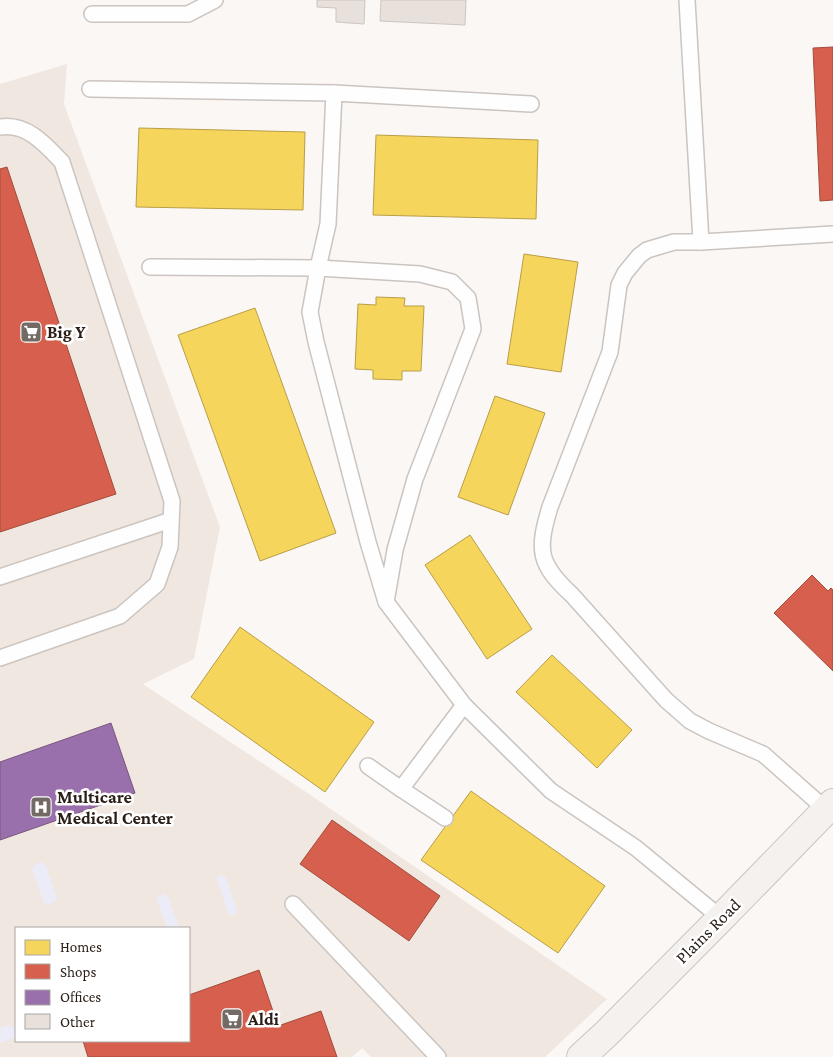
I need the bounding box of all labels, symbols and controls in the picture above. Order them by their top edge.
supermarket icon: Big Y [19,320,43,344]
place label: Big Y [47,322,86,342]
place label: Multicare Medical Center [57,787,173,828]
hospital icon: Multicare Medical Center [29,795,53,819]
street label: Plains Road [671,894,745,968]
legend [15,927,190,1042]
text: Homes [60,939,102,955]
text: Shops [60,964,96,981]
text: Offices [60,989,101,1005]
supermarket icon: Aldi [220,1007,244,1031]
place label: Aldi [247,1009,280,1029]
text: Other [60,1014,96,1030]

